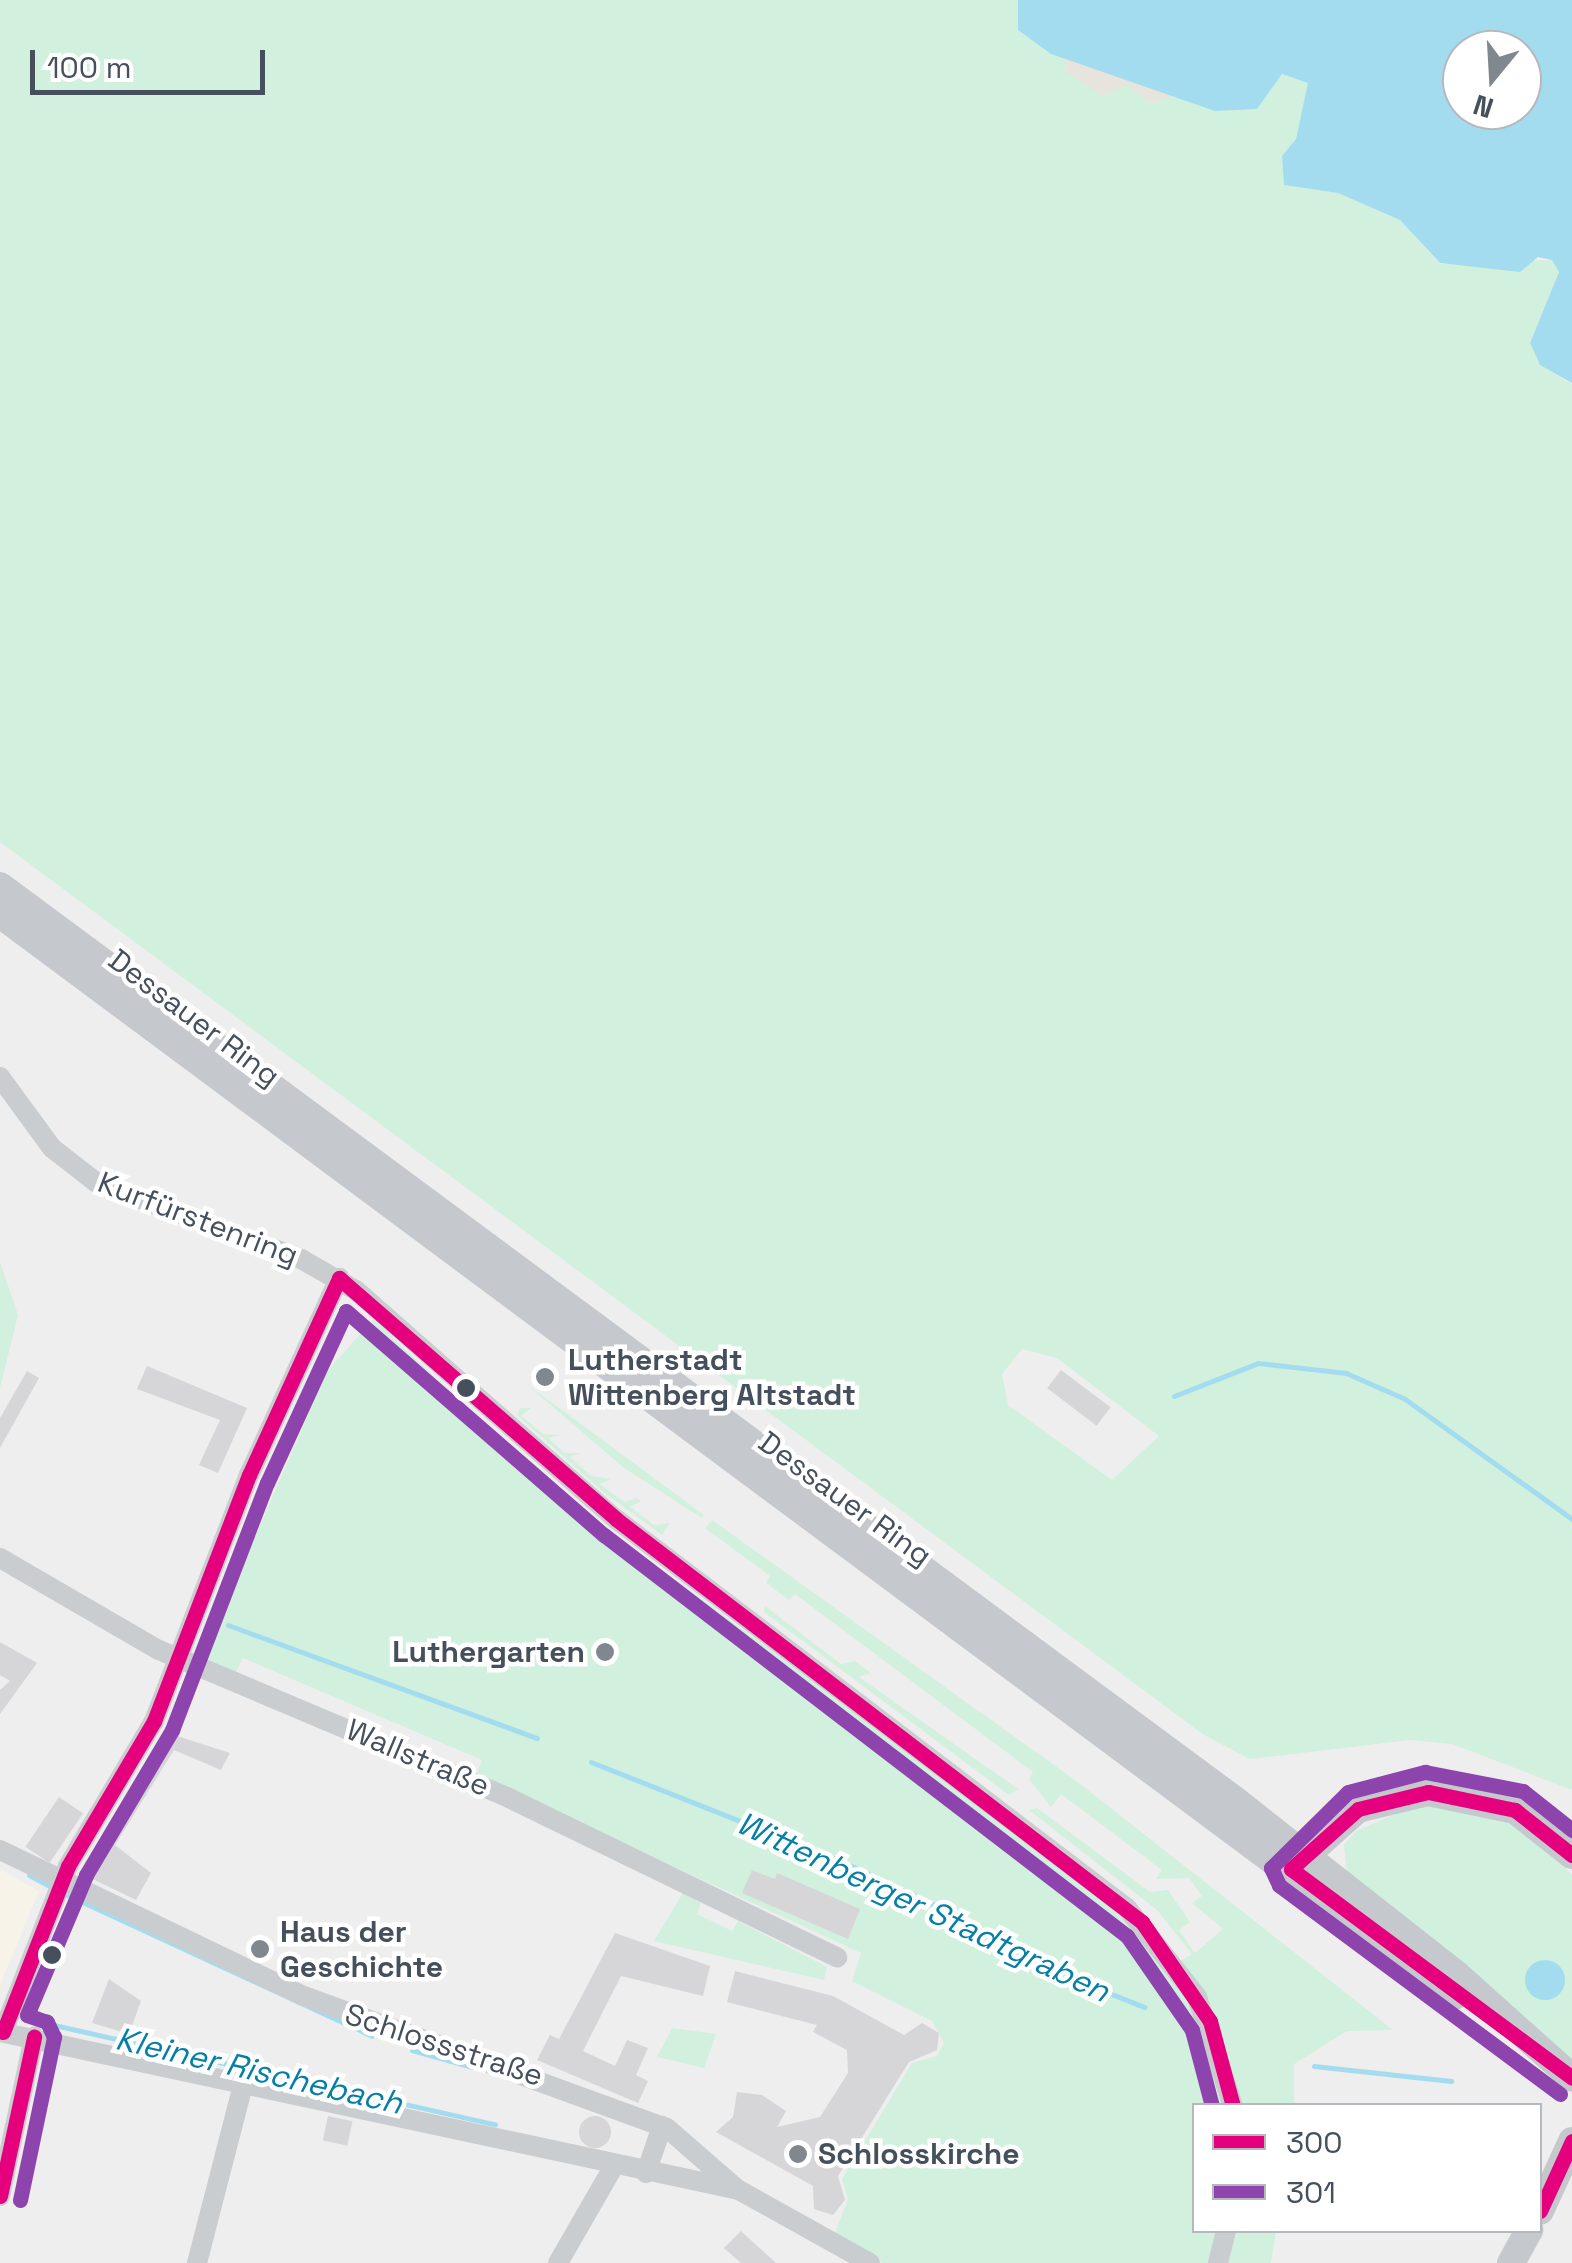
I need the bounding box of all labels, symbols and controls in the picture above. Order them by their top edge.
scale bar [35,30,270,92]
north arrow [1442,30,1542,130]
text: 100 m [47,48,132,87]
text: N [1469,87,1498,127]
street label: Dessauer Ring [101,942,287,1094]
street label: Kurfürstenring [93,1164,303,1274]
place label: Lutherstadt Wittenberg Altstadt [568,1342,856,1412]
marker: Lutherstadt Wittenberg Altstadt [532,1364,558,1390]
unlabelled marker [456,1378,476,1398]
street label: Dessauer Ring [751,1424,939,1574]
place label: Luthergarten [392,1634,585,1670]
marker: Luthergarten [594,1641,616,1663]
street label: Wallstraße [341,1712,495,1804]
water label: Wittenberger Stadtgraben [731,1804,1115,2010]
place label: Haus der Geschichte [280,1914,443,1984]
marker: Haus der Geschichte [249,1938,271,1960]
unlabelled marker [42,1945,62,1965]
street label: Schlossstraße [340,1996,548,2094]
water label: Kleiner Rischebach [112,2019,406,2123]
legend [1192,2103,1542,2233]
text: 300 [1286,2123,1343,2162]
place label: Schlosskirche [818,2136,1020,2172]
marker: Schlosskirche [787,2143,809,2165]
text: 301 [1286,2173,1336,2212]

